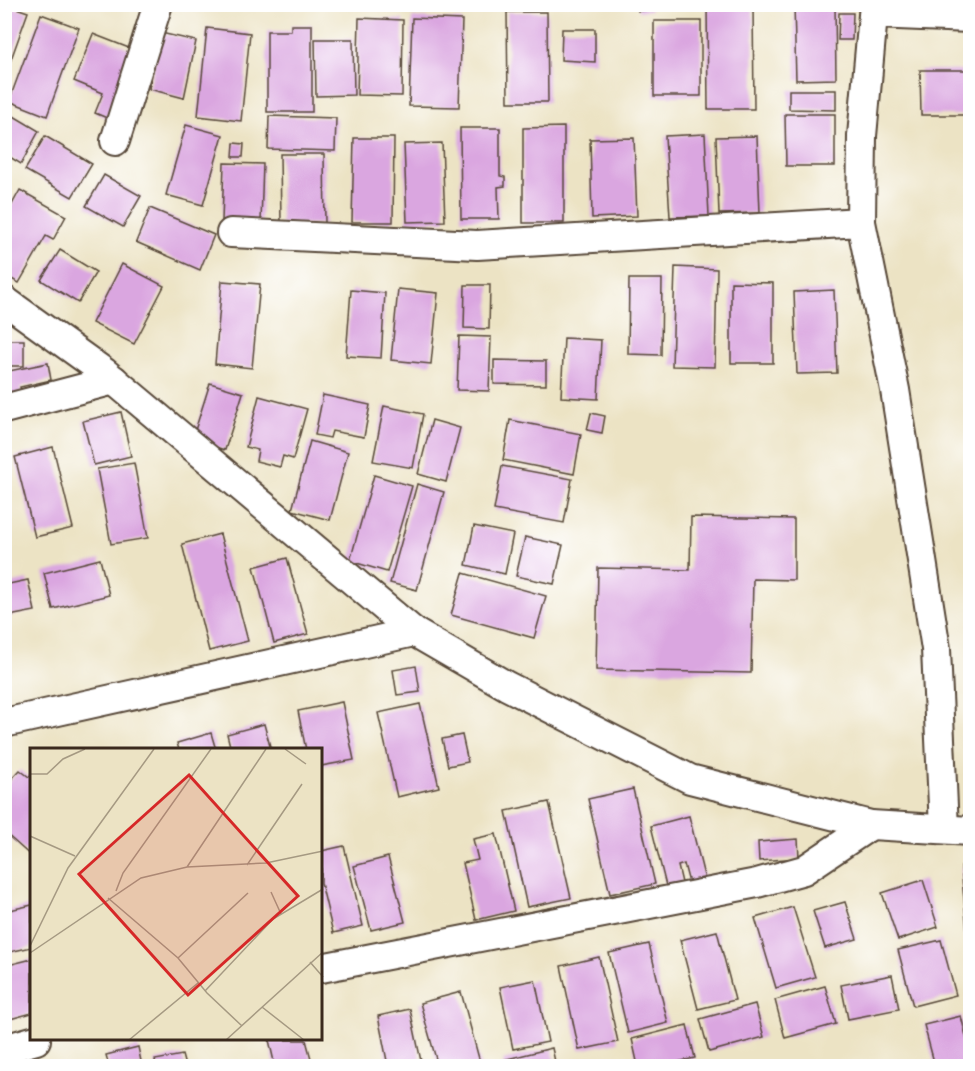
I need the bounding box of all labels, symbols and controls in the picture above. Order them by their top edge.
inset map [30,748,322,1041]

